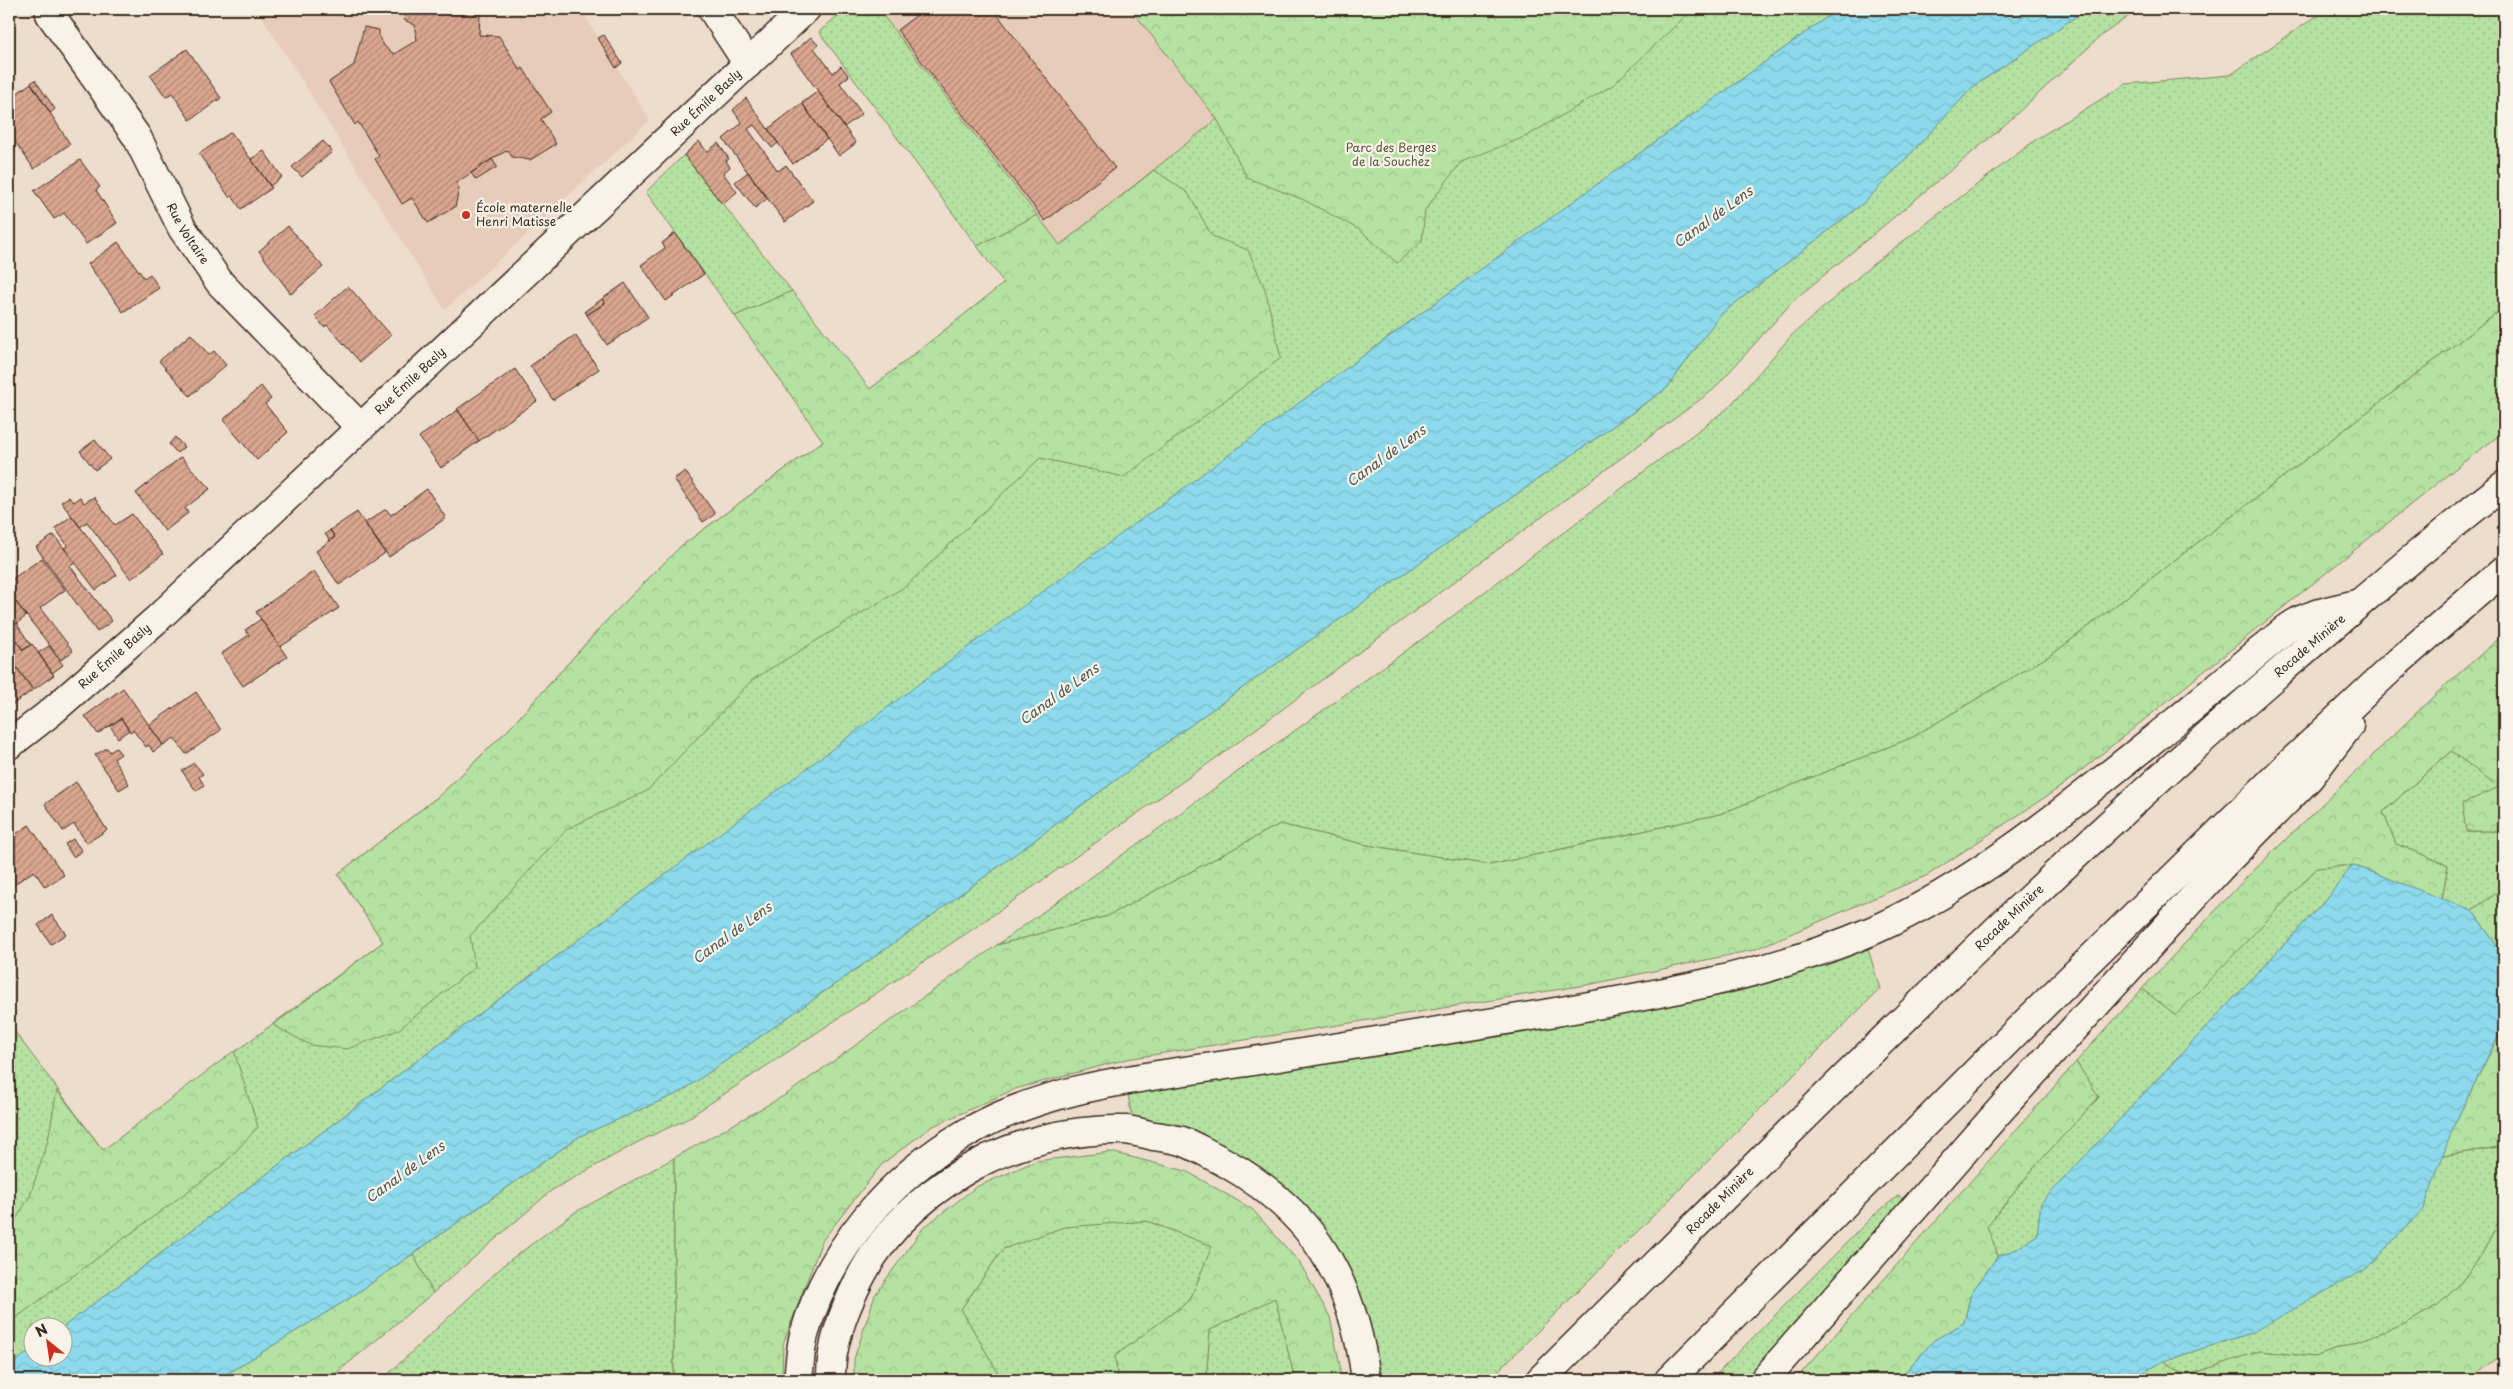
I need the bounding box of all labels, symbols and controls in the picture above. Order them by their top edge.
street label: Rue Émile Basly [666,64,745,140]
park label: Parc des Berges de la Souchez [1345,138,1437,170]
water label: Canal de Lens [1669,180,1758,253]
place label: École maternelle Henri Matisse [476,198,573,230]
street label: Rue Voltaire [163,200,215,268]
marker: École maternelle Henri Matisse [460,209,472,221]
street label: Rue Émile Basly [370,342,449,418]
water label: Canal de Lens [1342,419,1431,492]
street label: Rocade Minière [2269,609,2349,681]
street label: Rue Émile Basly [74,619,154,692]
water label: Canal de Lens [1015,657,1104,730]
street label: Rocade Minière [1970,879,2048,954]
water label: Canal de Lens [688,896,777,969]
water label: Canal de Lens [361,1135,450,1208]
street label: Rocade Minière [1681,1162,1758,1238]
north arrow [22,1316,72,1366]
text: N [31,1318,51,1342]

